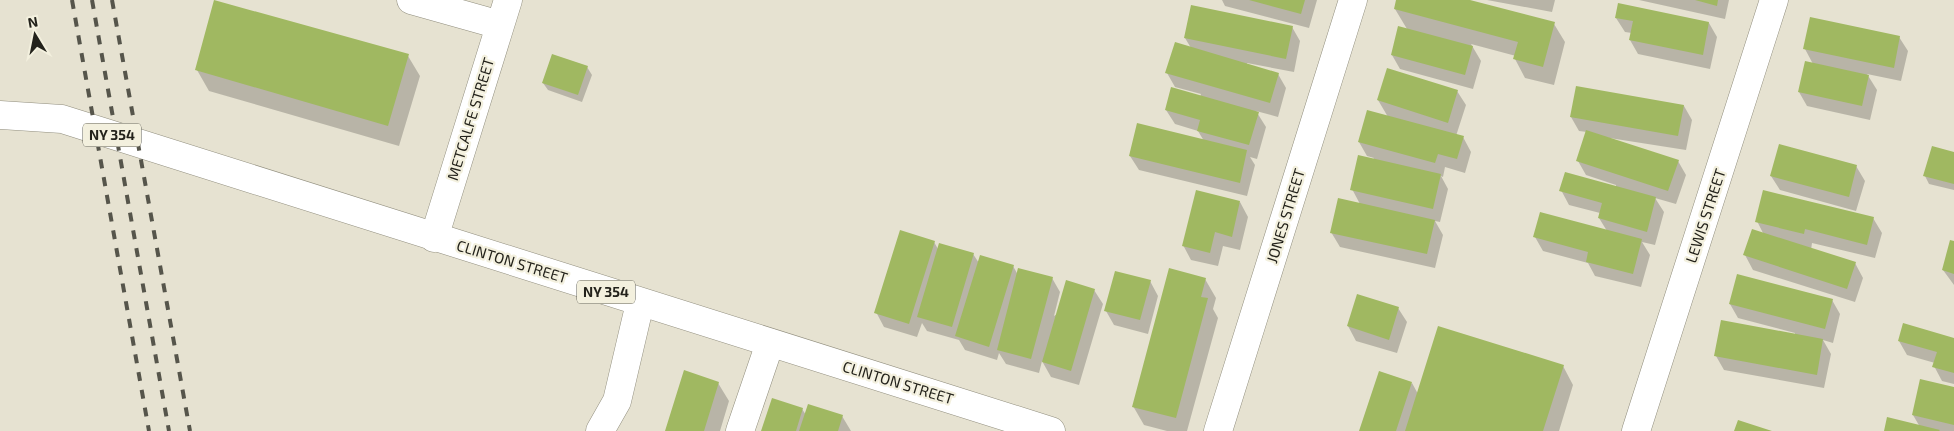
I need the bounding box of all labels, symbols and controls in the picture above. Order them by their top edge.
north arrow [10,10,60,60]
text: N [26,12,39,31]
street label: METCALFE STREET [443,55,497,182]
road number: NY 354 [83,124,141,146]
street label: JONES STREET [1262,166,1308,265]
street label: LEWIS STREET [1681,166,1729,265]
street label: CLINTON STREET [455,236,570,287]
road number: NY 354 [577,280,635,304]
street label: CLINTON STREET [841,357,956,408]

